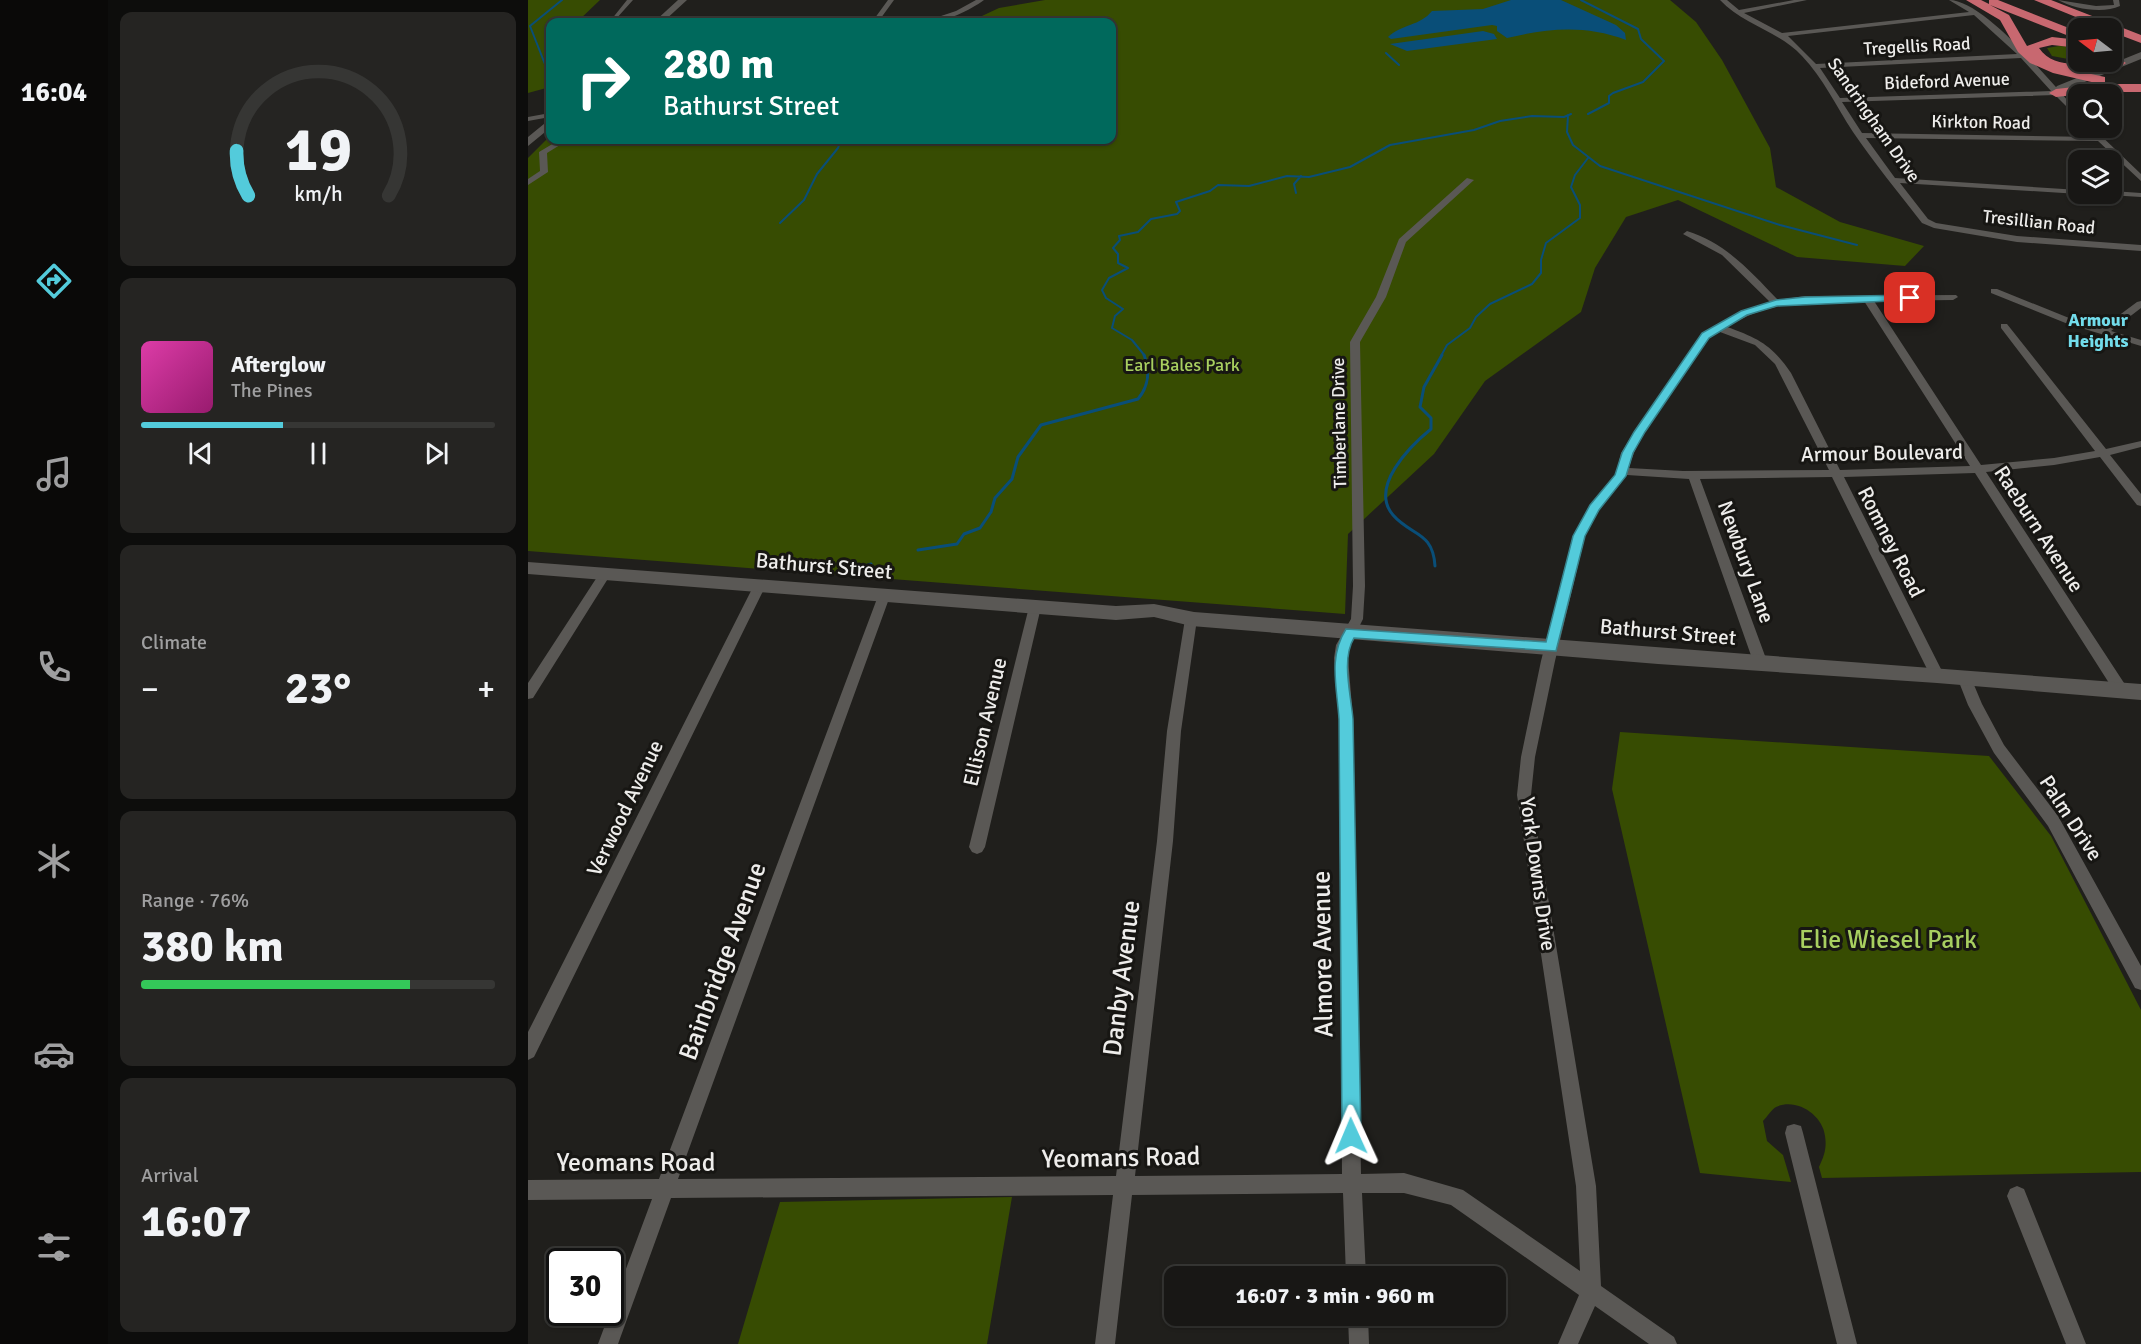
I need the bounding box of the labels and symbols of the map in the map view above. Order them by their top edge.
north arrow [2068,18,2122,72]
street label: Tregellis Road [1863,32,1971,60]
street label: Sandringham Drive [1823,53,1925,187]
street label: Bideford Avenue [1884,68,2010,94]
street label: Kirkton Road [1931,110,2031,134]
street label: Tresillian Road [1982,205,2096,239]
pin [1884,272,1935,323]
district label: Armour Heights [2068,309,2129,352]
park label: Earl Bales Park [1124,354,1240,376]
street label: Timberlane Drive [1327,357,1351,489]
street label: Armour Boulevard [1801,439,1963,467]
street label: Raeburn Avenue [1988,461,2090,597]
street label: Romney Road [1852,482,1930,602]
street label: Newbury Lane [1712,497,1780,627]
street label: Bathurst Street [755,547,893,585]
street label: Bathurst Street [1599,613,1737,651]
street label: Ellison Avenue [958,655,1012,789]
street label: Verwood Avenue [581,736,669,880]
street label: Palm Drive [2034,770,2108,866]
street label: York Downs Drive [1514,795,1562,953]
street label: Bainbridge Avenue [672,858,774,1065]
street label: Almore Avenue [1306,870,1340,1038]
street label: Danby Avenue [1097,898,1147,1058]
park label: Elie Wiesel Park [1799,924,1977,956]
position arrow [1319,1104,1383,1168]
street label: Yeomans Road [1041,1141,1201,1175]
street label: Yeomans Road [557,1147,715,1179]
speed limit sign: 30 [546,1248,624,1326]

